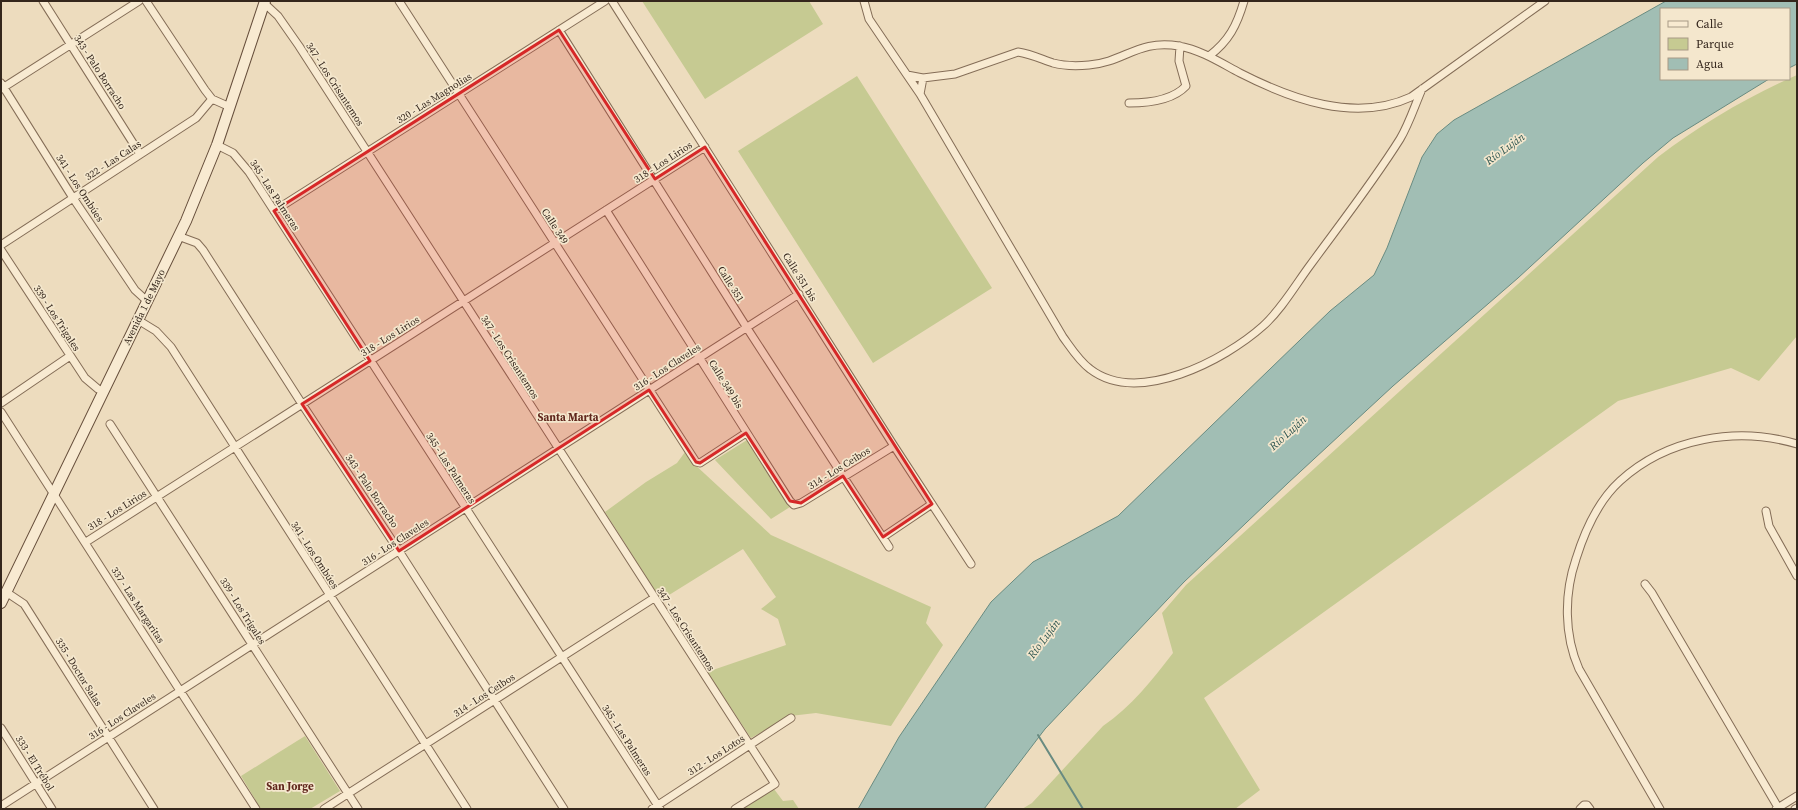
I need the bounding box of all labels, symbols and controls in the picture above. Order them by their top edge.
legend [1660,8,1790,80]
text: Calle [1696,16,1723,32]
street label: 343 - Palo Borracho [71,32,129,112]
text: Parque [1696,36,1734,52]
street label: 347 - Los Crisantemos [303,40,367,128]
text: Agua [1696,56,1724,72]
street label: 320 - Las Magnolias [394,70,474,126]
water label: Río Luján [1481,129,1528,169]
street label: 322 - Las Calas [83,137,143,183]
street label: 318 - Los Lirios [631,138,695,186]
street label: 341 - Los Ombúes [53,152,107,224]
street label: 345 - Las Palmeras [247,157,303,233]
street label: Calle 349 [539,206,571,246]
street label: Calle 351 bis [780,250,820,304]
street label: Calle 351 [715,264,747,304]
street label: Avenida 1 de Mayo [120,267,168,347]
street label: 339 - Los Trigales [31,283,83,353]
street label: 318 - Los Lirios [358,313,422,359]
street label: 347 - Los Crisantemos [478,313,542,401]
street label: 316 - Los Claveles [631,341,703,393]
street label: Calle 349 bis [706,357,746,411]
district label: Santa Marta [537,410,599,425]
water label: Río Luján [1265,412,1310,454]
street label: 345 - Las Palmeras [423,430,479,506]
street label: 314 - Los Ceibos [805,444,873,492]
street label: 343 - Palo Borracho [343,452,402,531]
street label: 318 - Los Lirios [85,487,149,533]
street label: 316 - Los Claveles [359,516,431,568]
street label: 341 - Los Ombúes [288,519,342,591]
street label: 337 - Las Margaritas [108,564,168,646]
street label: 339 - Los Trigales [217,575,269,647]
street label: 347 - Los Crisantemos [654,585,718,673]
water label: Río Luján [1024,616,1064,662]
street label: 335 - Doctor Salas [53,635,105,709]
street label: 314 - Los Ceibos [451,670,517,720]
street label: 316 - Los Claveles [86,690,158,742]
street label: 345 - Las Palmeras [599,702,655,778]
street label: 312 - Los Lotos [685,732,747,778]
street label: 333 - El Trébol [13,733,57,793]
district label: San Jorge [266,779,314,794]

